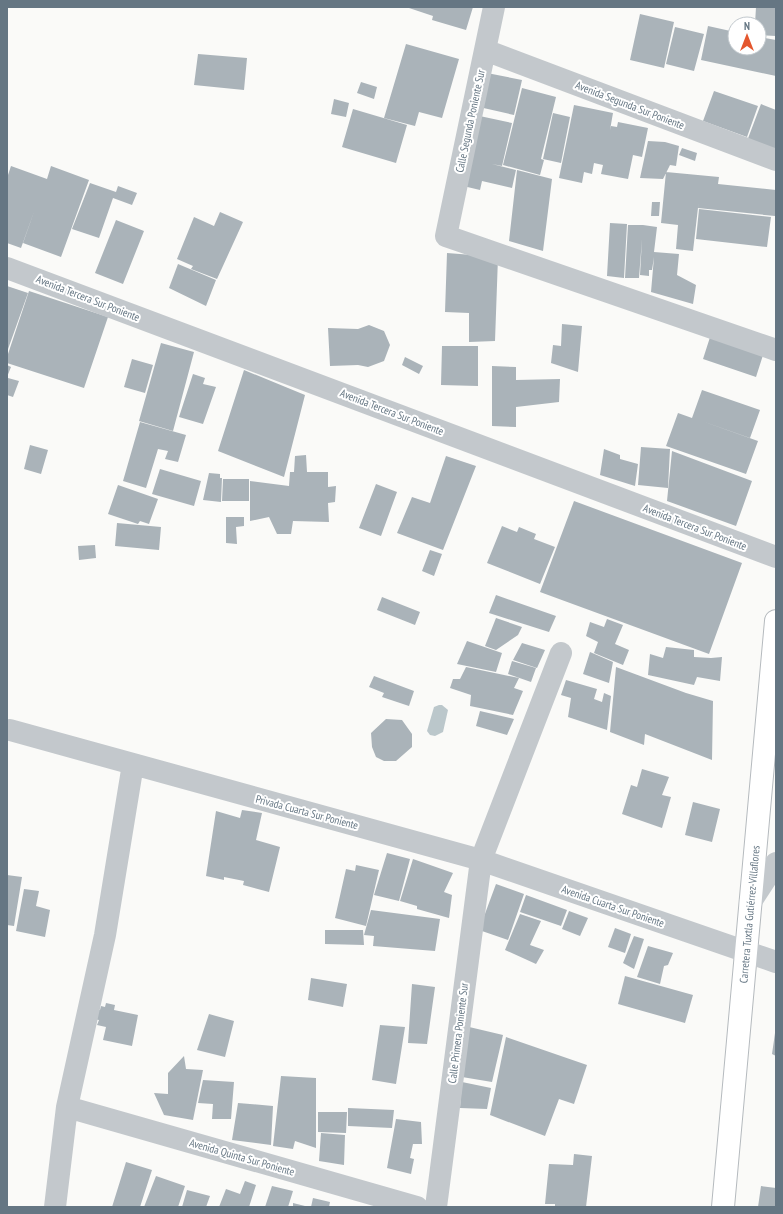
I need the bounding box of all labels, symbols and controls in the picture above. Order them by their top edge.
north arrow [727,16,767,56]
text: N [744,19,750,33]
street label: Calle Segunda Poniente Sur [452,68,488,174]
street label: Avenida Segunda Sur Poniente [573,78,687,132]
street label: Avenida Tercera Sur Poniente [34,272,142,324]
street label: Avenida Tercera Sur Poniente [338,386,446,438]
street label: Avenida Tercera Sur Poniente [641,501,749,553]
street label: Privada Cuarta Sur Poniente [254,792,360,833]
street label: Carretera Tuxtla Gutiérrez-Villaflores [736,844,763,984]
street label: Avenida Cuarta Sur Poniente [560,882,667,930]
street label: Calle Primera Poniente Sur [445,982,471,1084]
street label: Avenida Quinta Sur Poniente [188,1135,296,1179]

